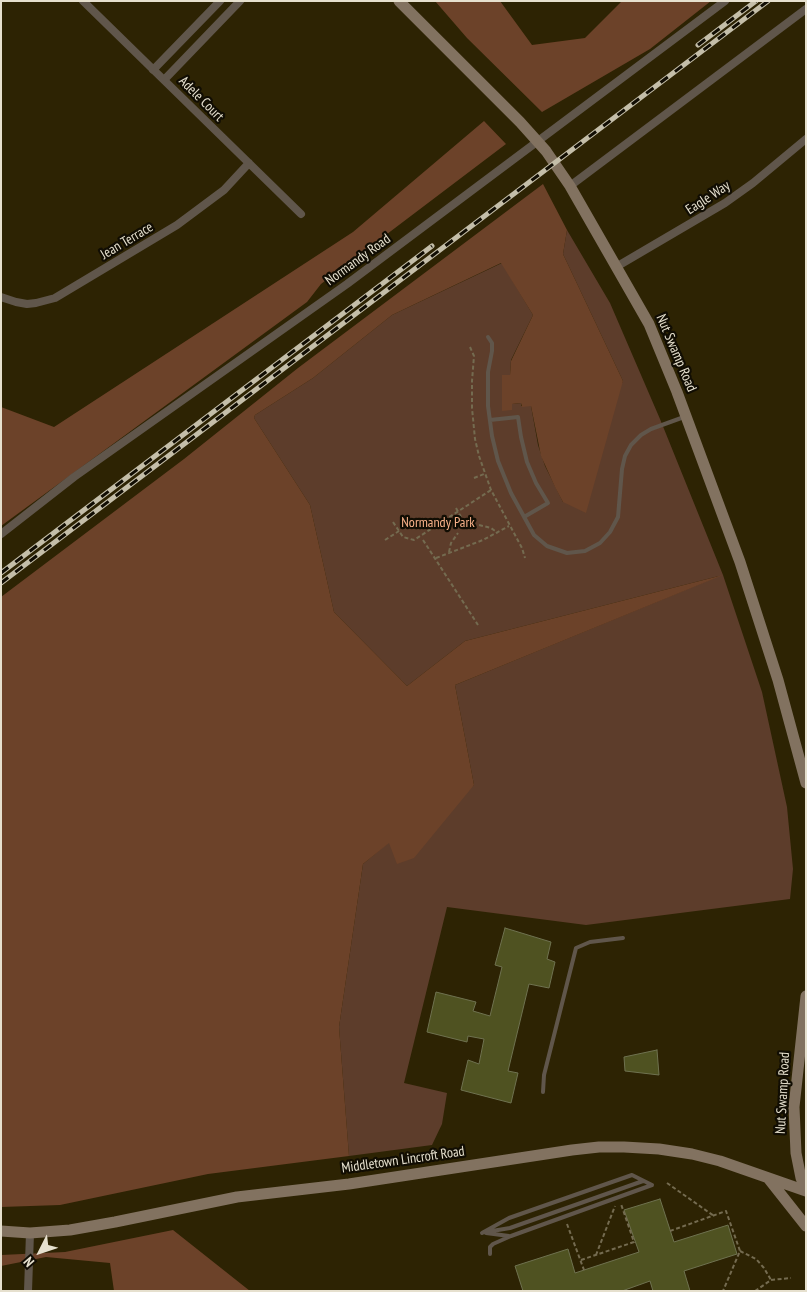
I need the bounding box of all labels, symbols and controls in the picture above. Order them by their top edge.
street label: Adele Court [175,73,227,125]
street label: Eagle Way [683,177,733,219]
street label: Jean Terrace [98,219,156,263]
street label: Normandy Road [322,231,394,289]
street label: Nut Swamp Road [652,312,700,394]
park label: Normandy Park [401,515,475,531]
street label: Nut Swamp Road [772,1051,794,1135]
street label: Middletown Lincroft Road [340,1143,466,1177]
north arrow [15,1227,65,1277]
text: N [19,1253,38,1271]

